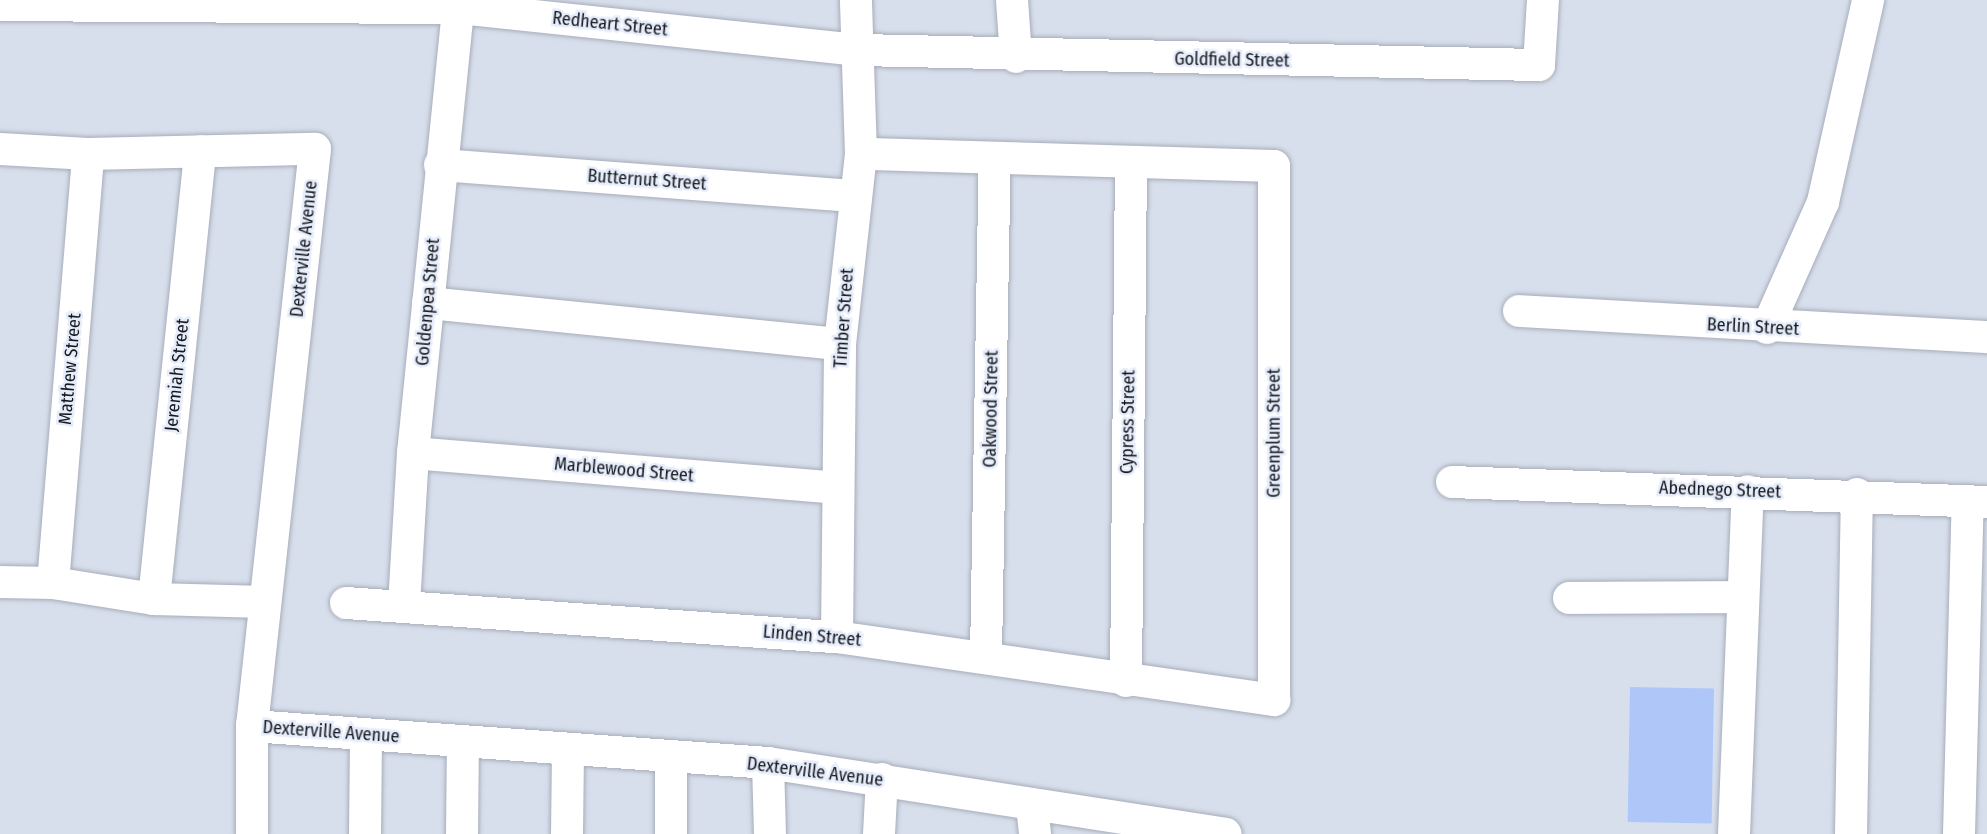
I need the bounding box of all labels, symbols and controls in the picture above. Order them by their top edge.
street label: Redheart Street [551,7,669,41]
street label: Goldfield Street [1174,48,1290,72]
street label: Butternut Street [587,165,707,195]
street label: Dexterville Avenue [286,180,322,318]
street label: Goldenpea Street [412,237,444,367]
street label: Timber Street [830,267,858,369]
street label: Matthew Street [54,312,86,426]
street label: Berlin Street [1706,314,1800,340]
street label: Jeremiah Street [160,317,194,433]
street label: Oakwood Street [979,350,1003,468]
street label: Greenplum Street [1263,368,1285,498]
street label: Cypress Street [1116,370,1140,474]
street label: Marblewood Street [553,453,695,487]
street label: Abednego Street [1659,477,1781,503]
street label: Linden Street [762,621,862,651]
street label: Dexterville Avenue [262,716,400,748]
street label: Dexterville Avenue [746,753,884,791]

